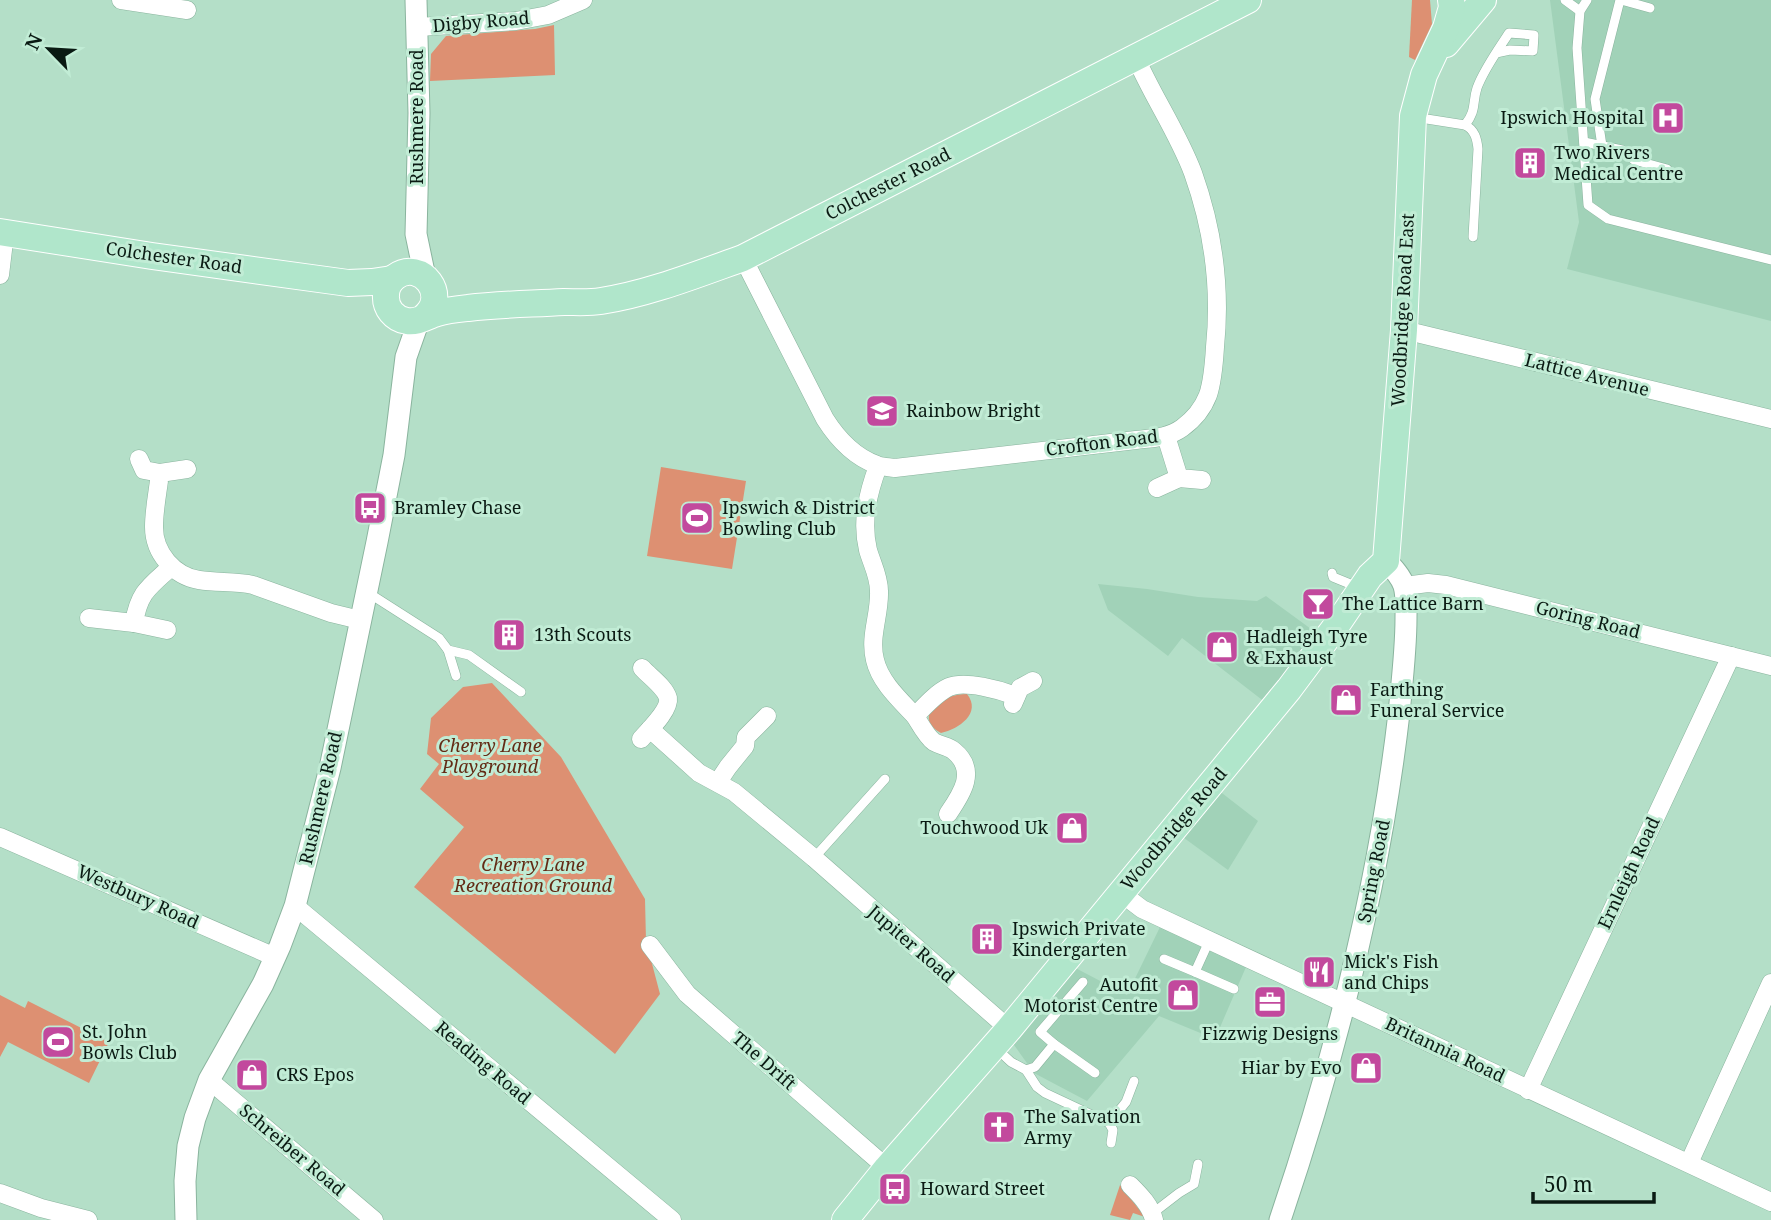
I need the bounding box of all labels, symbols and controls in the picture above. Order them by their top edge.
street label: Digby Road [431,5,530,37]
north arrow [14,14,84,84]
text: N [19,30,49,54]
street label: Rushmere Road [404,49,428,185]
hospital icon: Ipswich Hospital [1649,99,1687,137]
place label: Ipswich Hospital [1500,105,1644,129]
place label: Two Rivers Medical Centre [1554,140,1683,185]
street label: Colchester Road [821,141,954,225]
building icon: Two Rivers Medical Centre [1511,144,1549,182]
street label: Woodbridge Road East [1385,213,1419,407]
street label: Colchester Road [104,236,244,278]
street label: Lattice Avenue [1523,347,1652,401]
school or university icon: Rainbow Bright [863,392,901,430]
place label: Rainbow Bright [906,398,1040,422]
street label: Crofton Road [1044,423,1159,461]
bus stop icon: Bramley Chase [351,489,389,527]
place label: Bramley Chase [394,495,521,519]
place label: Ipswich & District Bowling Club [722,495,875,540]
sports icon: Ipswich & District Bowling Club [678,499,716,537]
bar icon: The Lattice Barn [1299,585,1337,623]
place label: The Lattice Barn [1342,591,1484,615]
street label: Goring Road [1534,594,1643,644]
building icon: 13th Scouts [490,616,528,654]
place label: 13th Scouts [534,622,632,646]
place label: Hadleigh Tyre & Exhaust [1246,624,1368,669]
shop icon: Hadleigh Tyre & Exhaust [1203,628,1241,666]
place label: Farthing Funeral Service [1370,677,1504,722]
shop icon: Farthing Funeral Service [1327,681,1365,719]
street label: Rushmere Road [293,729,347,867]
park label: Cherry Lane Playground [438,733,542,778]
street label: Woodbridge Road [1115,762,1232,895]
shop icon: Touchwood Uk [1053,809,1091,847]
street label: Ernleigh Road [1592,812,1665,933]
place label: Touchwood Uk [920,815,1048,839]
street label: Spring Road [1351,817,1395,924]
park label: Cherry Lane Recreation Ground [453,852,613,897]
street label: Westbury Road [74,858,203,934]
street label: Jupiter Road [863,898,960,987]
place label: Ipswich Private Kindergarten [1012,916,1146,961]
building icon: Ipswich Private Kindergarten [968,920,1006,958]
place label: Mick's Fish and Chips [1344,949,1439,994]
restaurant icon: Mick's Fish and Chips [1300,953,1338,991]
place label: Autofit Motorist Centre [1024,972,1158,1017]
shop icon: Autofit Motorist Centre [1164,976,1202,1014]
office icon: Fizzwig Designs [1251,983,1289,1021]
street label: Britannia Road [1382,1011,1509,1087]
street label: Reading Road [431,1015,536,1109]
place label: St. John Bowls Club [82,1019,177,1064]
place label: Fizzwig Designs [1202,1021,1338,1045]
sports icon: St. John Bowls Club [39,1023,77,1061]
street label: The Drift [728,1026,802,1095]
shop icon: Hiar by Evo [1347,1049,1385,1087]
place label: Hiar by Evo [1241,1055,1342,1079]
shop icon: CRS Epos [233,1056,271,1094]
place label: CRS Epos [276,1062,354,1086]
street label: Schreiber Road [235,1098,351,1201]
place label: The Salvation Army [1024,1104,1141,1149]
church icon: The Salvation Army [980,1108,1018,1146]
scale bar [1533,1160,1654,1204]
bus stop icon: Howard Street [876,1170,914,1208]
text: 50 m [1544,1170,1593,1198]
place label: Howard Street [920,1176,1045,1200]

